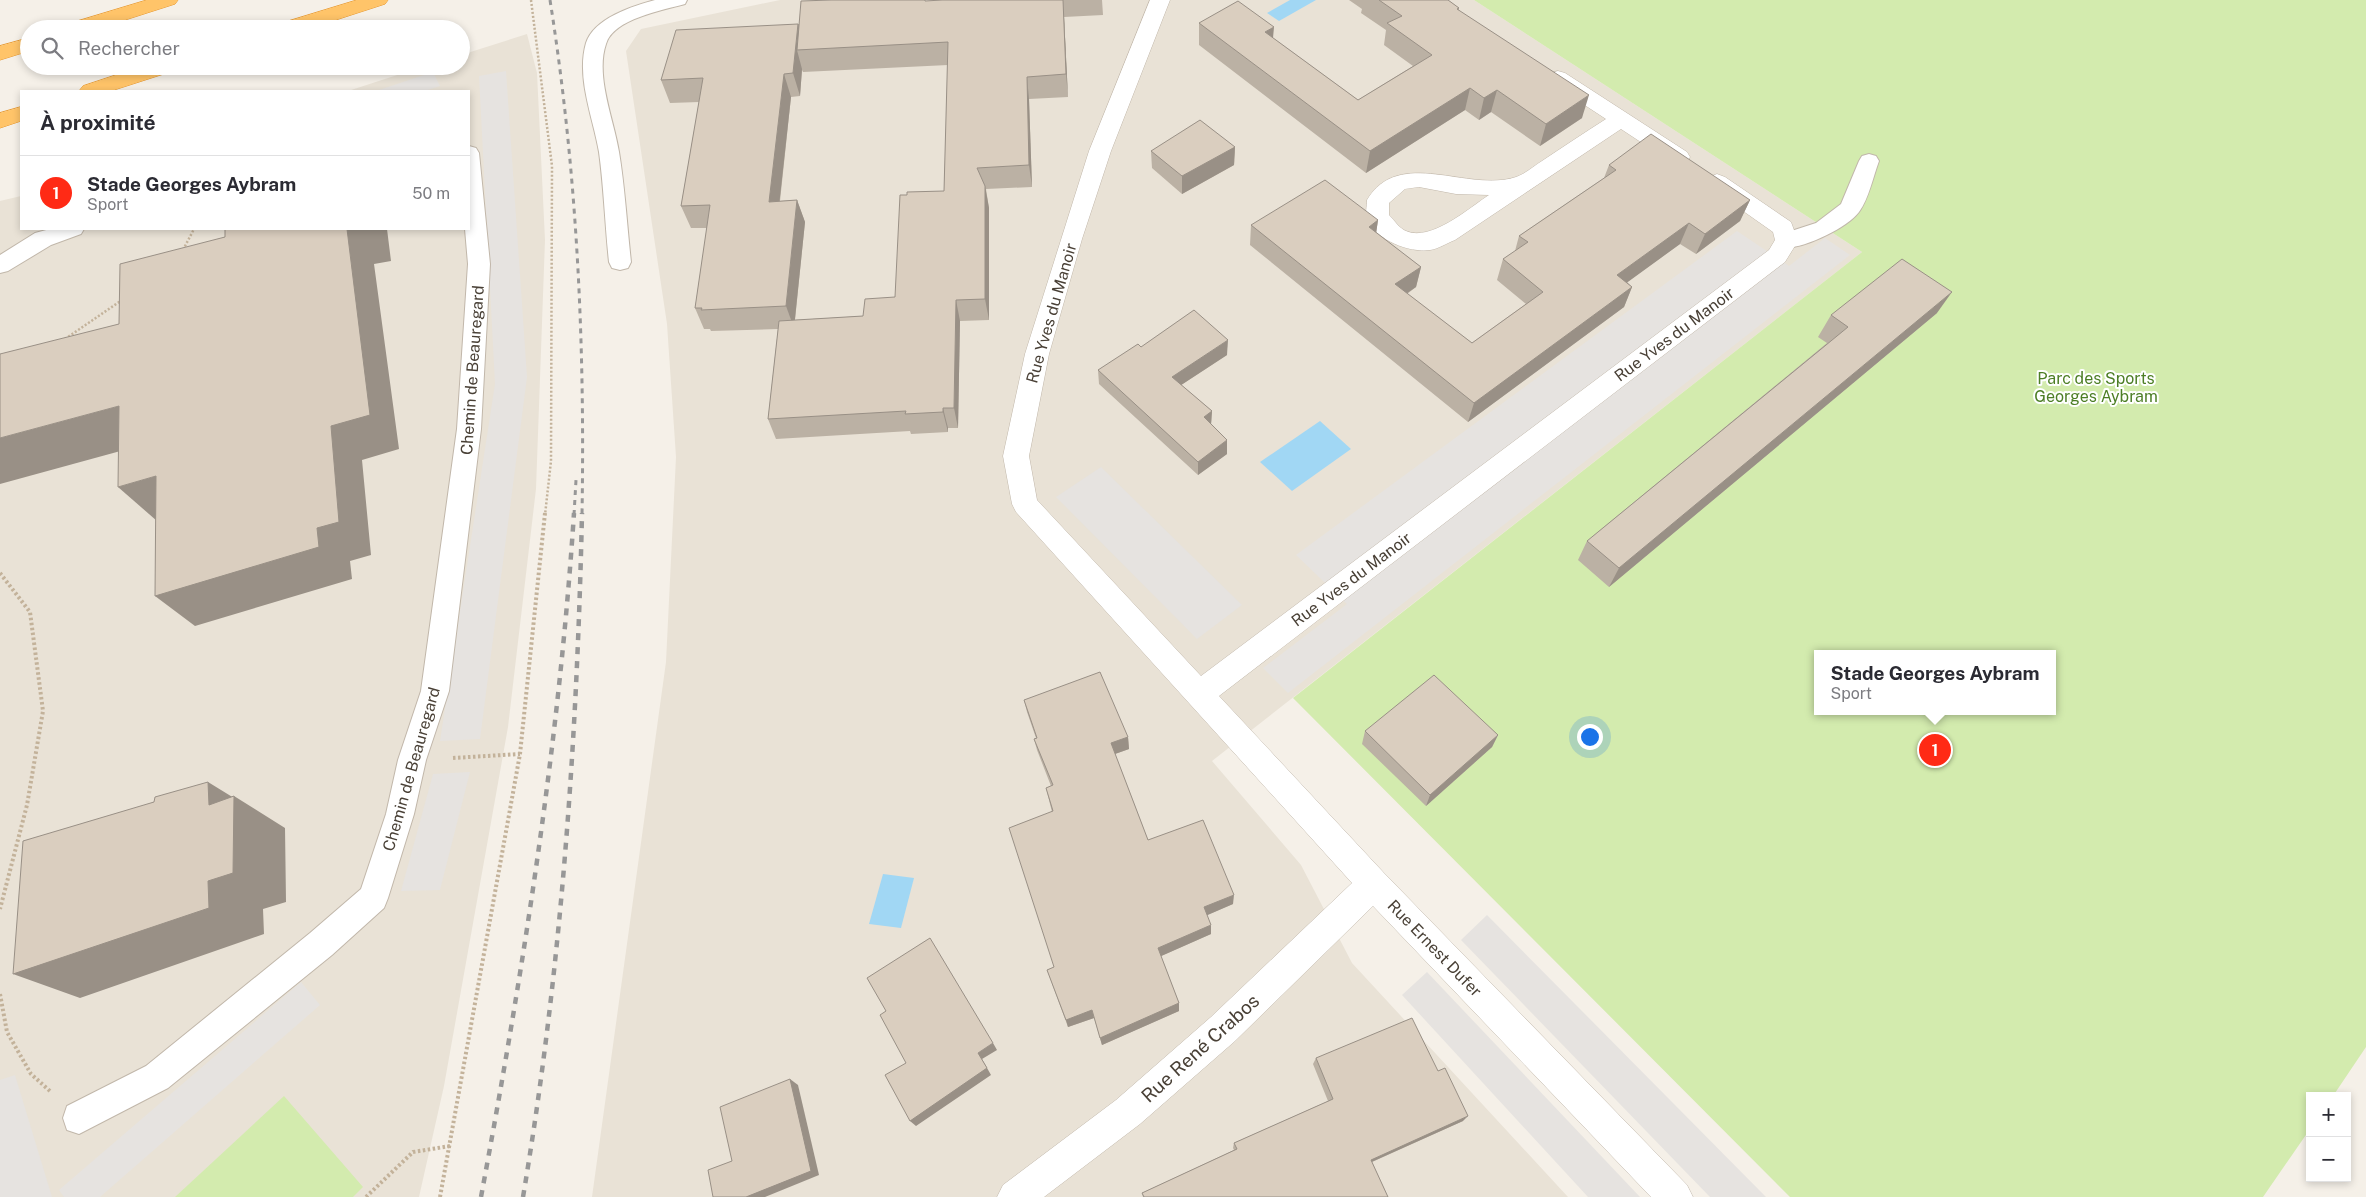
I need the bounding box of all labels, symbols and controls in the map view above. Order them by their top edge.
search box [20,20,470,75]
icon: search [38,34,66,62]
text: Rechercher [78,37,180,59]
text: À proximité [40,110,156,135]
text: Stade Georges Aybram [87,173,296,195]
text: 1 [53,184,59,203]
text: 50 m [412,184,450,203]
text: Sport [87,195,129,214]
street label: Rue Yves du Manoir [1022,241,1081,385]
street label: Rue Yves du Manoir [1611,283,1738,386]
street label: Chemin de Beauregard [457,285,488,455]
park label: Parc des Sports Georges Aybram [2034,369,2158,406]
street label: Rue Yves du Manoir [1288,528,1415,631]
popup [1814,650,2056,715]
text: Stade Georges Aybram [1830,662,2040,684]
text: Sport [1830,684,1872,703]
street label: Chemin de Beauregard [379,685,444,853]
your location [1577,724,1603,750]
pin: 1 [1919,731,1951,769]
street label: Rue Ernest Dufer [1384,896,1486,1001]
street label: Rue René Crabos [1137,989,1263,1107]
map controls [2306,1092,2351,1182]
button: + [2306,1092,2351,1137]
button: − [2306,1137,2351,1182]

